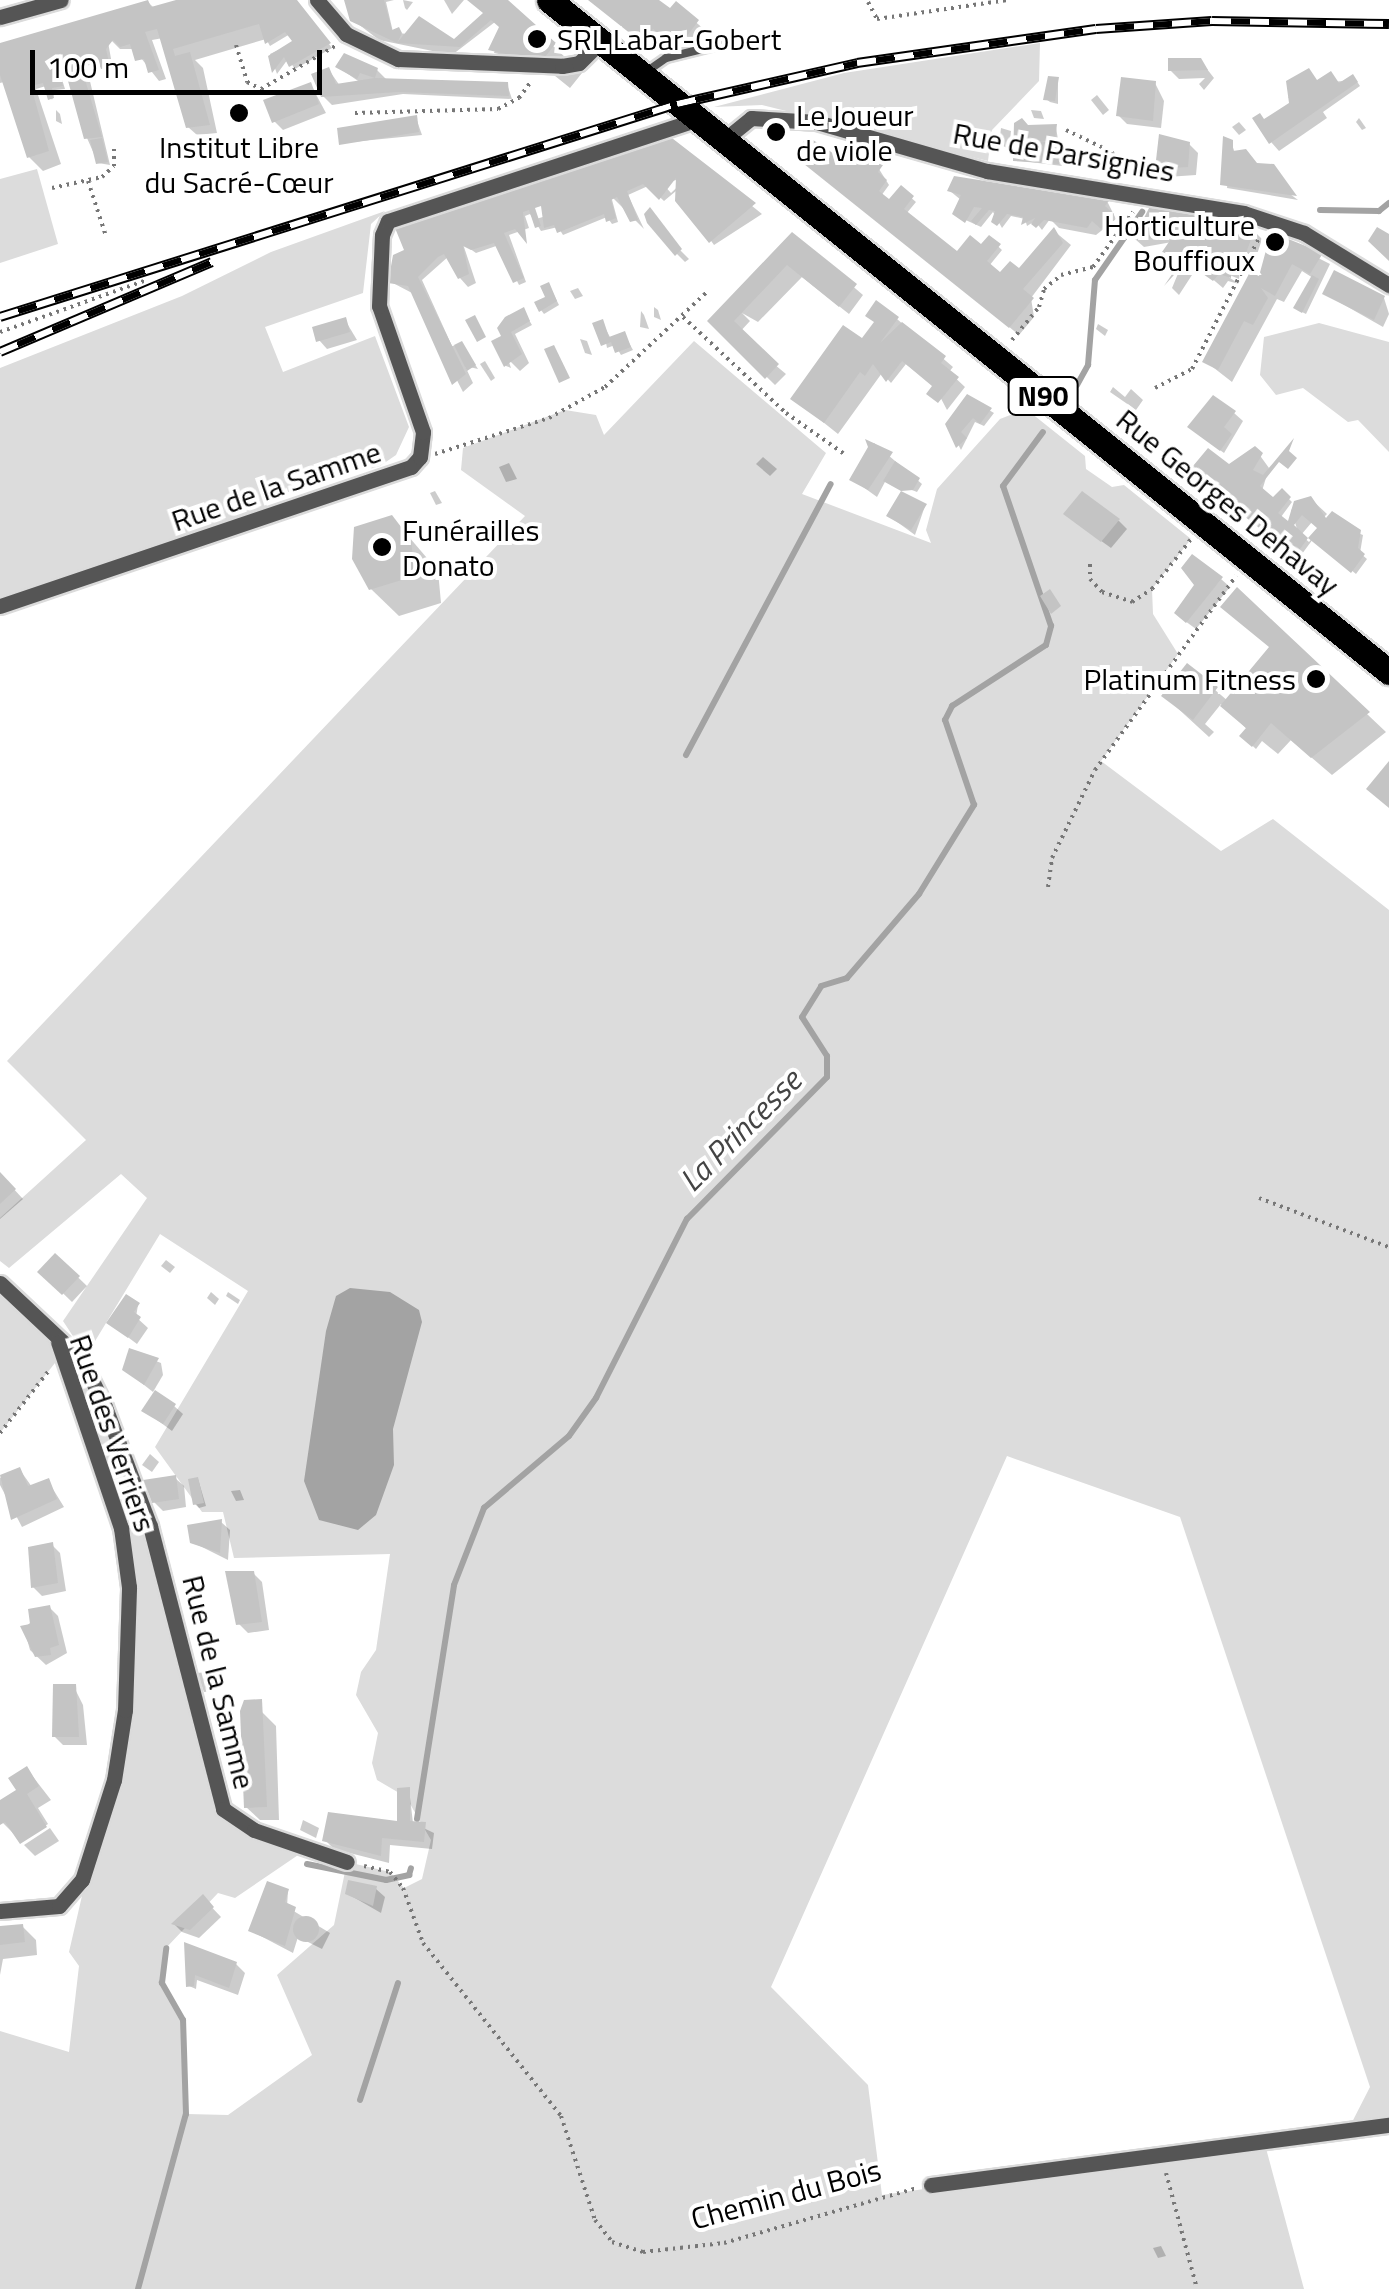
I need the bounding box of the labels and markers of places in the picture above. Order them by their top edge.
place label: SRL Labar-Gobert [557,21,781,57]
marker: SRL Labar-Gobert [526,28,548,50]
place label: Le Joueur de viole [796,97,914,168]
marker: Institut Libre du Sacré-Cœur [228,102,250,124]
marker: Le Joueur de viole [765,121,787,143]
place label: Institut Libre du Sacré-Cœur [144,129,334,200]
place label: Horticulture Bouffioux [1104,207,1255,278]
marker: Horticulture Bouffioux [1264,231,1286,253]
place label: Funérailles Donato [402,512,539,582]
marker: Funérailles Donato [371,536,393,558]
place label: Platinum Fitness [1083,661,1296,697]
marker: Platinum Fitness [1305,668,1327,690]

